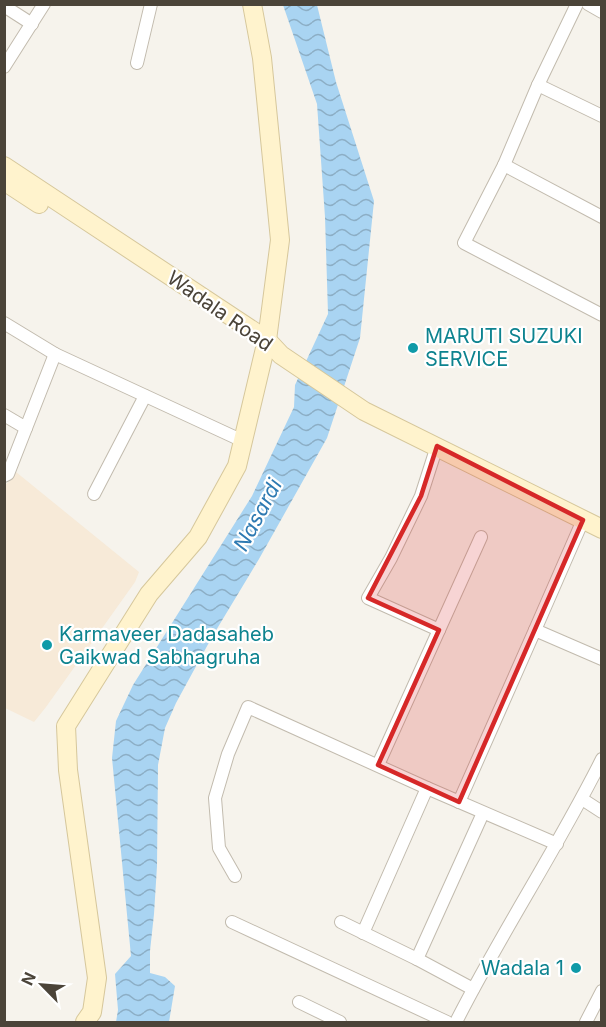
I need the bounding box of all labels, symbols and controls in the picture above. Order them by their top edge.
street label: Wadala Road [163,266,277,356]
place label: MARUTI SUZUKI SERVICE [425,324,583,371]
marker: MARUTI SUZUKI SERVICE [406,341,420,355]
water label: Nasardi [228,474,287,555]
place label: Karmaveer Dadasaheb Gaikwad Sabhagruha [59,622,274,669]
marker: Karmaveer Dadasaheb Gaikwad Sabhagruha [40,638,54,652]
north arrow [12,955,72,1015]
place label: Wadala 1 [481,956,564,980]
marker: Wadala 1 [569,961,583,975]
text: N [17,969,40,988]

